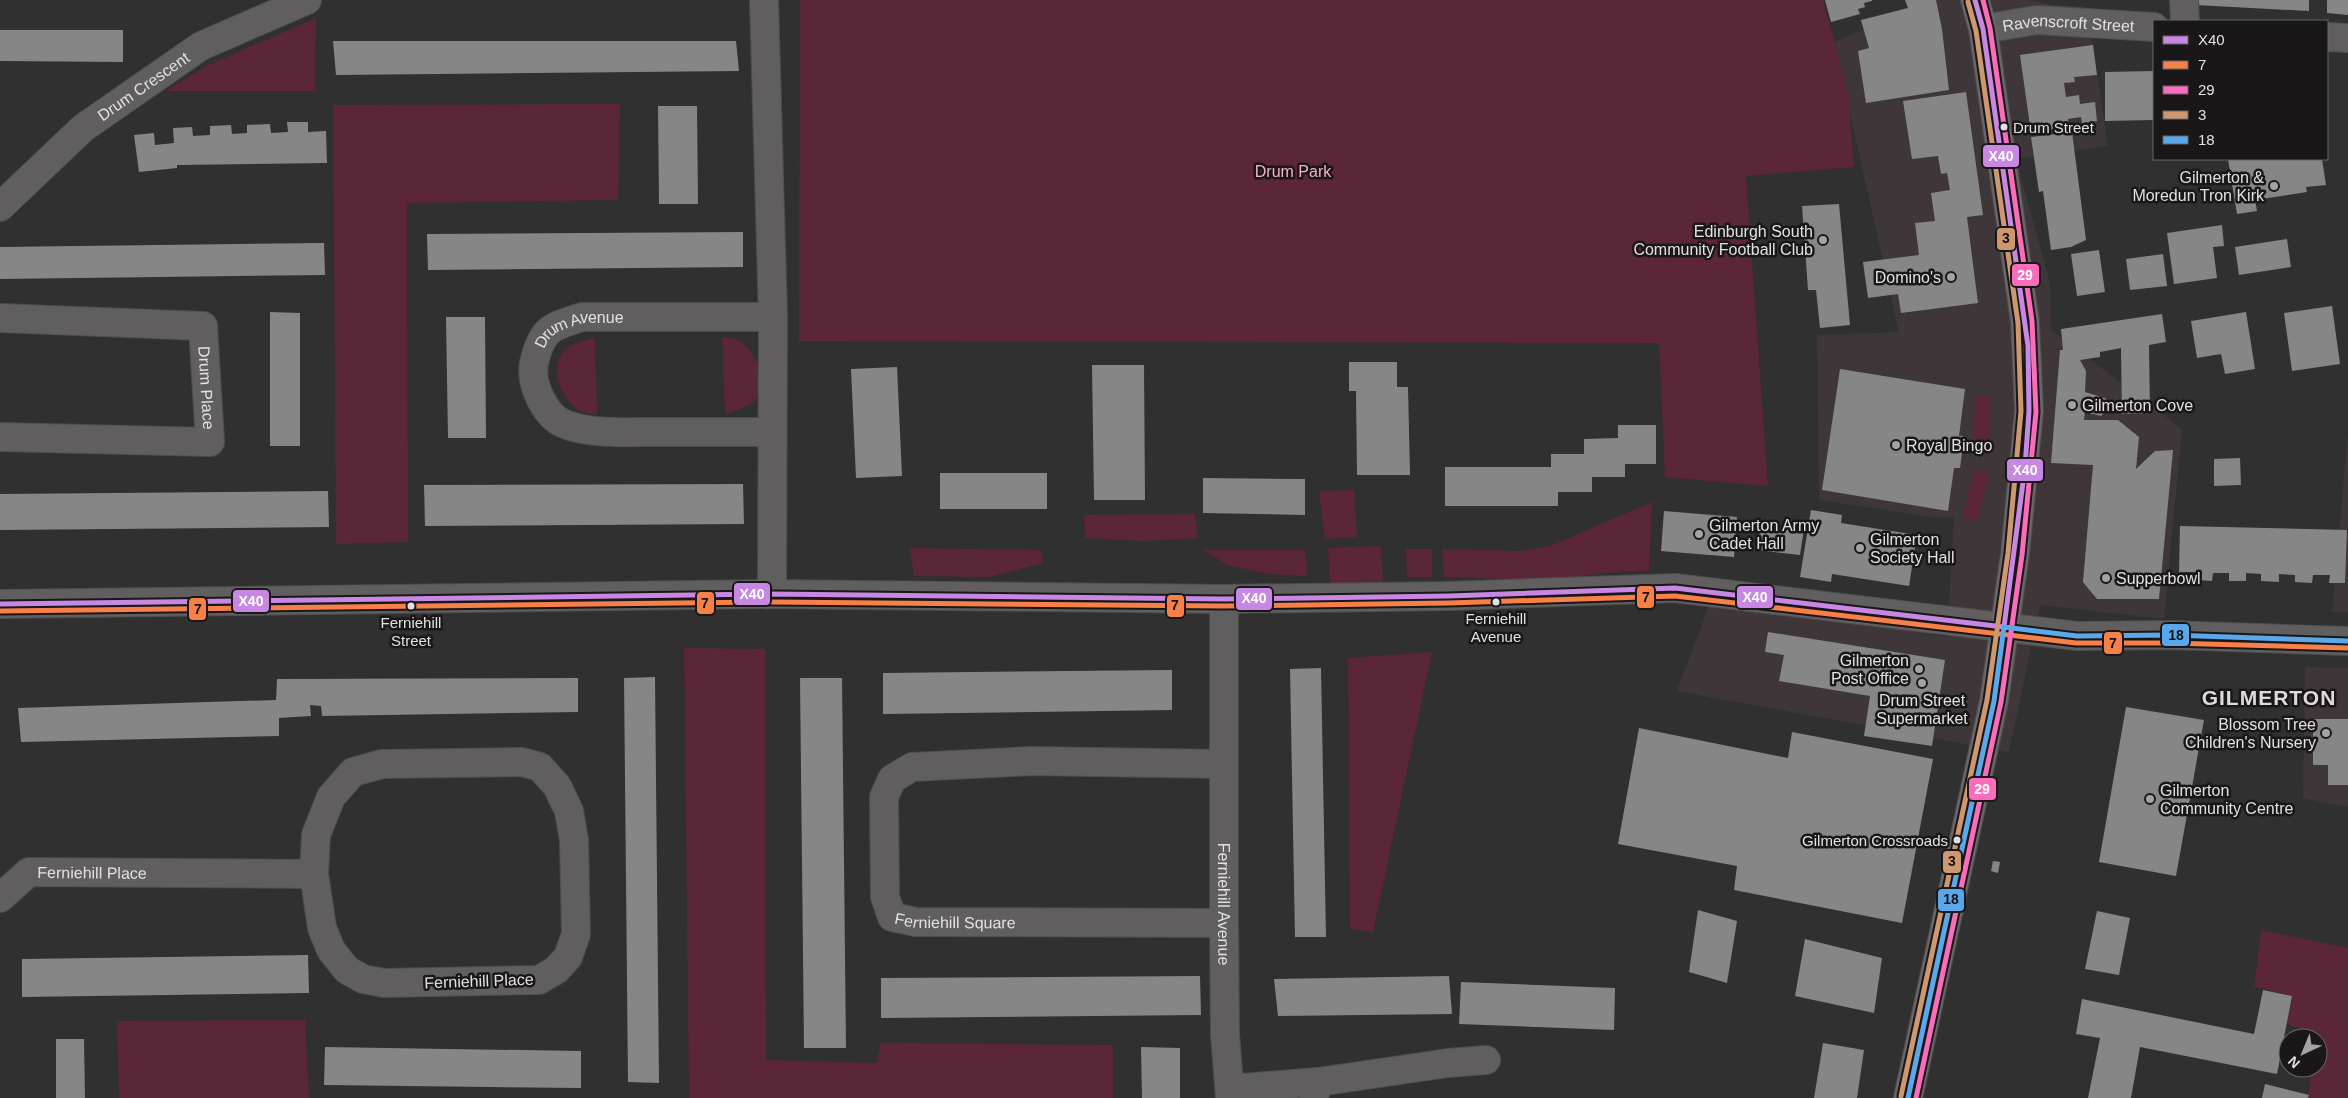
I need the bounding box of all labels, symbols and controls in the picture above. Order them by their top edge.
street label: Ravenscroft Street [2001,11,2135,34]
legend [2153,20,2328,160]
text: X40 [2198,31,2225,48]
street label: Drum Crescent [94,48,193,124]
text: 7 [2198,56,2206,73]
text: 29 [2198,81,2215,98]
text: 3 [2198,106,2206,123]
place label: Drum Street [2013,119,2095,136]
marker: Drum Street [1999,122,2009,132]
text: 18 [2198,131,2215,148]
line badge: X40 [1982,144,2020,168]
text: X40 [1989,148,2014,164]
park label: Drum Park [1255,163,1332,180]
place label: Gilmerton & Moredun Tron Kirk [2132,169,2265,204]
marker: Gilmerton & Moredun Tron Kirk [2268,180,2280,192]
place label: Edinburgh South Community Football Club [1633,223,1813,258]
line badge: 3 [1996,227,2016,251]
text: 3 [2002,230,2010,246]
marker: Edinburgh South Community Football Club [1817,234,1829,246]
line badge: 29 [2011,263,2040,287]
text: 29 [2017,267,2033,283]
place label: Domino's [1875,269,1941,286]
marker: Domino's [1945,271,1957,283]
street label: Drum Avenue [531,309,624,350]
street label: Drum Place [196,345,218,430]
place label: Gilmerton Cove [2082,397,2193,414]
marker: Gilmerton Cove [2066,399,2078,411]
place label: Royal Bingo [1906,437,1992,454]
marker: Royal Bingo [1890,439,1902,451]
line badge: X40 [2006,458,2044,482]
text: X40 [2013,462,2038,478]
place label: Gilmerton Army Cadet Hall [1709,517,1819,552]
marker: Gilmerton Army Cadet Hall [1693,528,1705,540]
place label: Gilmerton Society Hall [1870,531,1954,566]
marker: Gilmerton Society Hall [1854,542,1866,554]
place label: Supperbowl [2116,570,2201,587]
marker: Supperbowl [2100,572,2112,584]
line badge: X40 [733,582,771,606]
line badge: 7 [1636,585,1655,609]
line badge: X40 [1736,585,1774,609]
text: X40 [740,586,765,602]
line badge: X40 [1235,587,1273,611]
line badge: X40 [232,589,270,613]
text: 7 [1642,589,1650,605]
text: X40 [1743,589,1768,605]
text: X40 [1242,590,1267,606]
line badge: 7 [696,591,715,615]
text: X40 [239,593,264,609]
line badge: 7 [1166,594,1185,618]
text: 7 [701,595,709,611]
line badge: 7 [188,597,207,621]
text: 7 [1171,597,1179,613]
marker: Ferniehill Avenue [1491,597,1501,607]
text: 7 [194,601,202,617]
marker: Ferniehill Street [406,601,416,611]
place label: Ferniehill Avenue [1466,610,1526,645]
place label: Ferniehill Street [381,614,441,649]
line badge: 18 [2161,623,2190,647]
text: 18 [2168,627,2184,643]
line badge: 7 [2103,631,2123,655]
text: 7 [2109,635,2117,651]
place label: Gilmerton Post Office [1831,652,1909,687]
marker: Gilmerton Post Office [1913,663,1925,675]
marker: Drum Street Supermarket [1916,677,1928,689]
district label: GILMERTON [2202,686,2336,709]
place label: Drum Street Supermarket [1876,692,1968,727]
place label: Blossom Tree Children's Nursery [2185,716,2316,751]
marker: Blossom Tree Children's Nursery [2320,727,2332,739]
line badge: 29 [1968,777,1997,801]
text: 29 [1974,781,1990,797]
place label: Gilmerton Community Centre [2160,782,2293,817]
marker: Gilmerton Community Centre [2144,793,2156,805]
place label: Gilmerton Crossroads [1802,832,1948,849]
marker: Gilmerton Crossroads [1952,835,1962,845]
street label: Ferniehill Avenue [1215,843,1233,965]
line badge: 3 [1942,850,1962,874]
text: 3 [1948,853,1956,869]
street label: Ferniehill Place [37,864,147,881]
line badge: 18 [1937,888,1965,912]
text: 18 [1943,891,1959,907]
street label: Ferniehill Square [893,909,1016,931]
street label: Ferniehill Place [424,971,534,991]
north arrow [2278,1028,2328,1078]
text: N [2285,1053,2303,1072]

